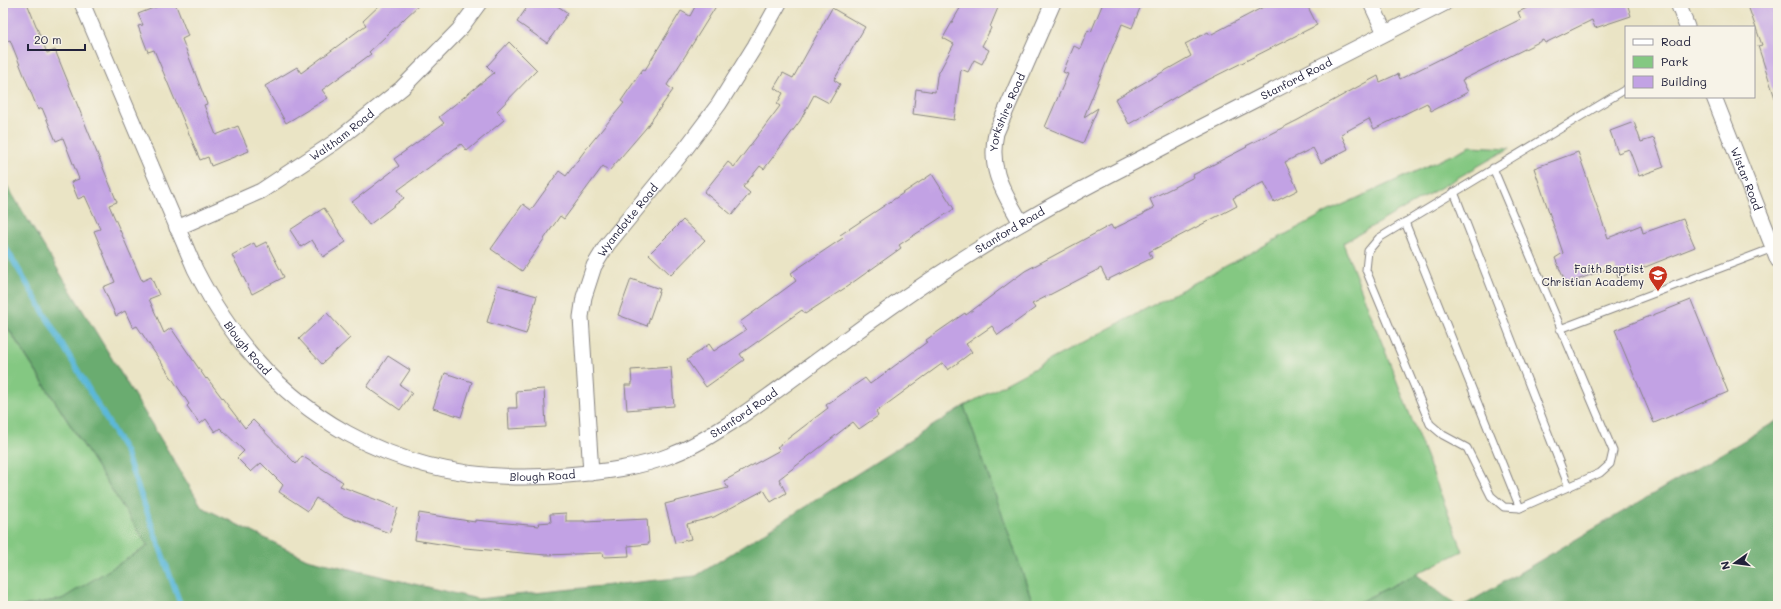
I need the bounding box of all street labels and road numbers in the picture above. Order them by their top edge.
street label: Stanford Road [1258,54,1334,103]
street label: Yorkshire Road [986,71,1028,152]
street label: Waltham Road [306,106,377,164]
street label: Wistar Road [1727,145,1766,212]
street label: Wyandotte Road [594,180,661,259]
street label: Stanford Road [972,203,1047,256]
street label: Blough Road [221,318,274,378]
street label: Stanford Road [707,384,780,441]
street label: Blough Road [510,466,576,484]

